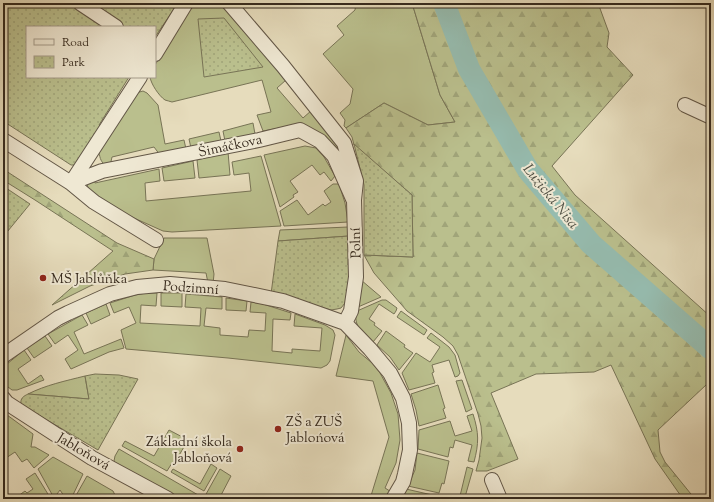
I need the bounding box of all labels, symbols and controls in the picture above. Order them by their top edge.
legend [26,26,156,78]
text: Road [62,34,89,52]
text: Park [62,54,85,72]
street label: Šimáčkova [197,130,265,163]
water label: Lužická Nisa [517,160,583,234]
street label: Polní [346,227,368,259]
place label: MŠ Jablůňka [51,270,128,290]
marker: MŠ Jablůňka [38,273,48,283]
street label: Podzimní [162,277,219,301]
place label: ZŠ a ZUŠ Jablońová [285,413,345,449]
marker: ZŠ a ZUŠ Jablońová [273,424,283,434]
street label: Jabloňová [52,429,114,477]
place label: Základní škola Jabloňová [146,433,233,469]
marker: Základní škola Jabloňová [235,444,245,454]

